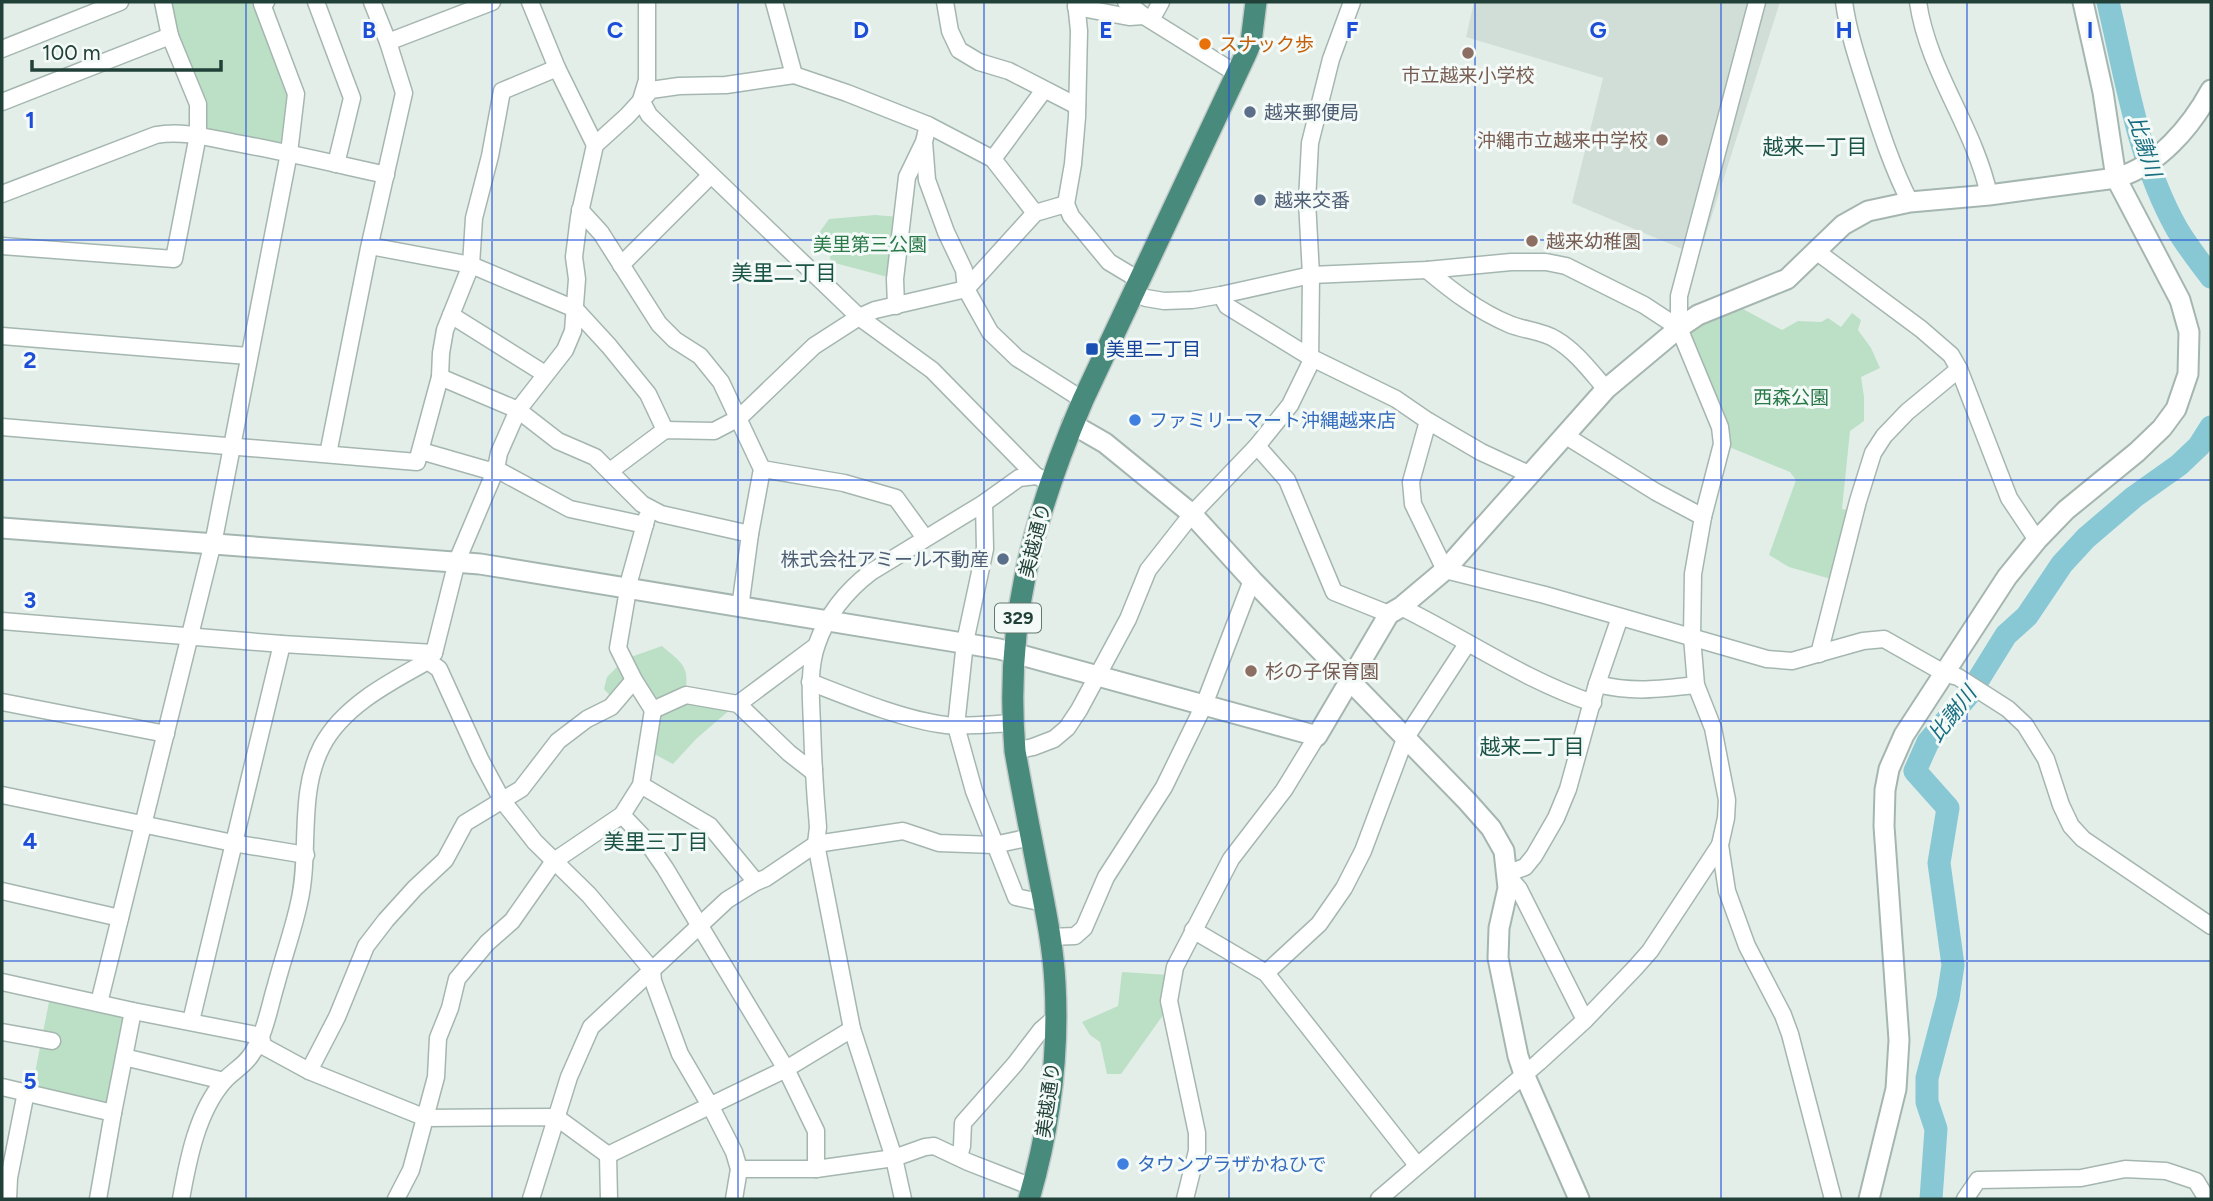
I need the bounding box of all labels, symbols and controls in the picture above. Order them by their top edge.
text: B [362,16,376,44]
text: C [607,16,624,44]
text: D [853,16,869,44]
text: E [1099,16,1113,44]
text: F [1346,16,1359,44]
text: G [1589,16,1607,44]
text: H [1835,16,1853,44]
text: I [2087,16,2093,44]
scale bar [32,28,220,72]
place label: スナック歩 [1219,33,1314,56]
marker: スナック歩 [1197,36,1213,52]
text: 100 m [42,40,101,65]
marker: 市立越来小学校 [1460,45,1476,61]
place label: 市立越来小学校 [1401,64,1535,87]
place label: 越来郵便局 [1264,101,1359,124]
marker: 越来郵便局 [1242,104,1258,120]
text: 1 [25,106,35,134]
water label: 比謝川 [2123,112,2167,182]
place label: 沖縄市立越来中学校 [1477,129,1648,152]
marker: 沖縄市立越来中学校 [1654,132,1670,148]
district label: 越来一丁目 [1763,134,1868,159]
place label: 越来交番 [1274,189,1350,212]
marker: 越来交番 [1252,192,1268,208]
place label: 越来幼稚園 [1546,230,1641,253]
park label: 美里第三公園 [813,233,927,256]
marker: 越来幼稚園 [1524,233,1540,249]
district label: 美里二丁目 [732,260,837,285]
place label: 美里二丁目 [1106,338,1201,361]
marker: 美里二丁目 [1084,341,1100,357]
text: 2 [23,346,37,374]
park label: 西森公園 [1753,386,1829,409]
place label: ファミリーマート沖縄越来店 [1149,409,1396,432]
marker: ファミリーマート沖縄越来店 [1127,412,1143,428]
street label: 美越通り [1015,500,1055,580]
place label: 株式会社アミール不動産 [780,548,989,571]
marker: 株式会社アミール不動産 [995,551,1011,567]
text: 3 [24,586,36,614]
road number: 329 [995,604,1041,632]
place label: 杉の子保育園 [1265,660,1379,683]
marker: 杉の子保育園 [1243,663,1259,679]
water label: 比謝川 [1923,680,1982,747]
district label: 越来二丁目 [1480,734,1585,759]
text: 4 [23,827,37,855]
district label: 美里三丁目 [604,829,709,854]
street label: 美越通り [1031,1061,1065,1139]
text: 5 [23,1067,37,1095]
place label: タウンプラザかねひで [1137,1153,1326,1176]
marker: タウンプラザかねひで [1115,1156,1131,1172]

